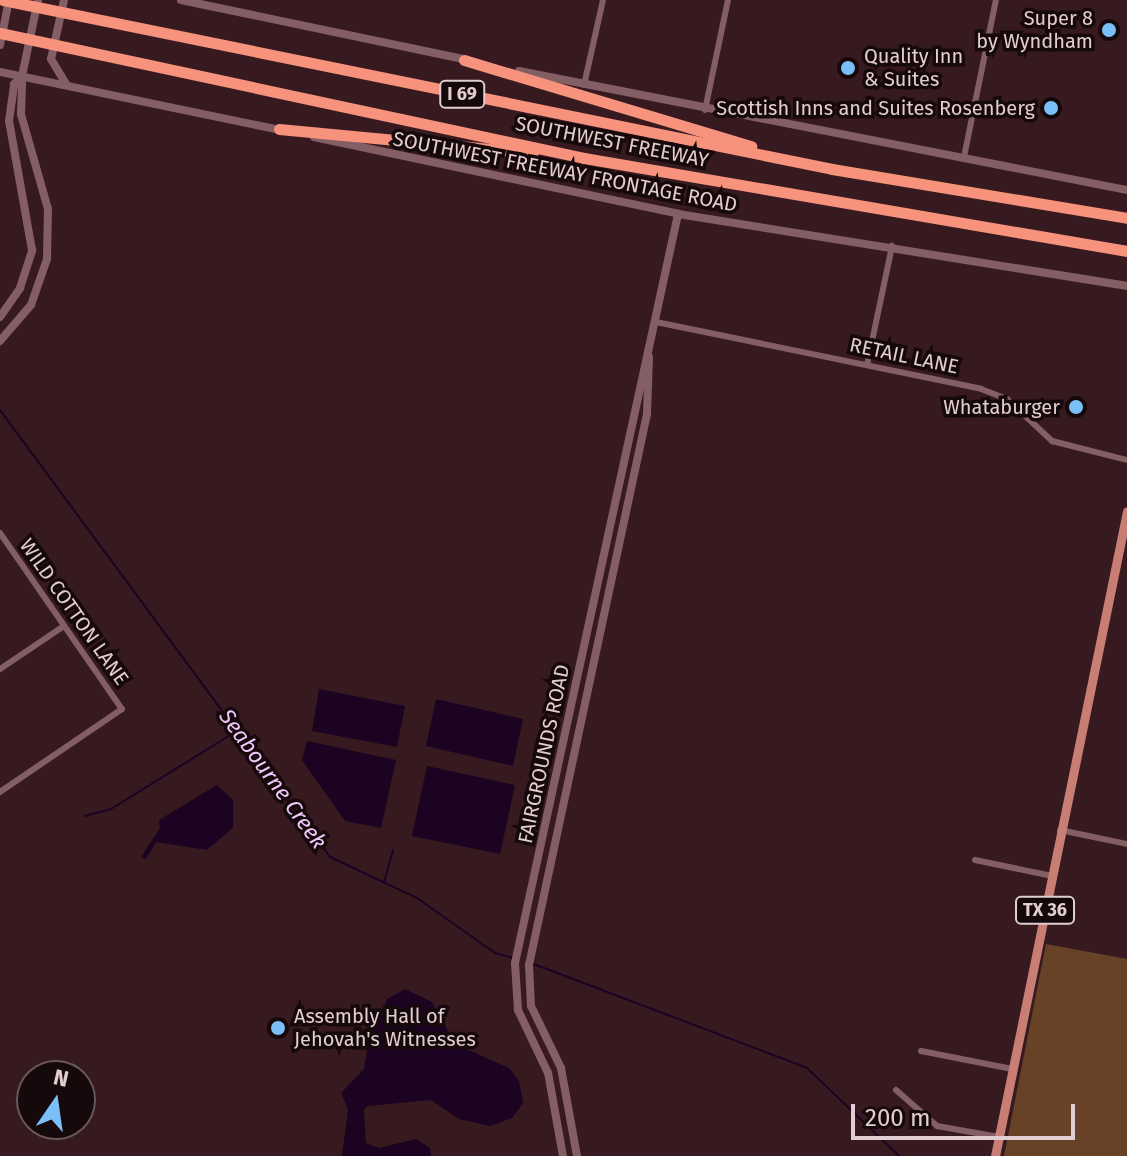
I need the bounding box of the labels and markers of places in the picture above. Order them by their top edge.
place label: Super 8 by Wyndham [976,6,1093,53]
marker: Super 8 by Wyndham [1100,21,1118,39]
place label: Quality Inn & Suites [864,44,963,91]
marker: Quality Inn & Suites [839,59,857,77]
place label: Scottish Inns and Suites Rosenberg [716,96,1035,120]
marker: Scottish Inns and Suites Rosenberg [1042,99,1060,117]
place label: Whataburger [943,395,1060,419]
marker: Whataburger [1067,398,1085,416]
place label: Assembly Hall of Jehovah's Witnesses [294,1004,476,1051]
marker: Assembly Hall of Jehovah's Witnesses [269,1019,287,1037]

